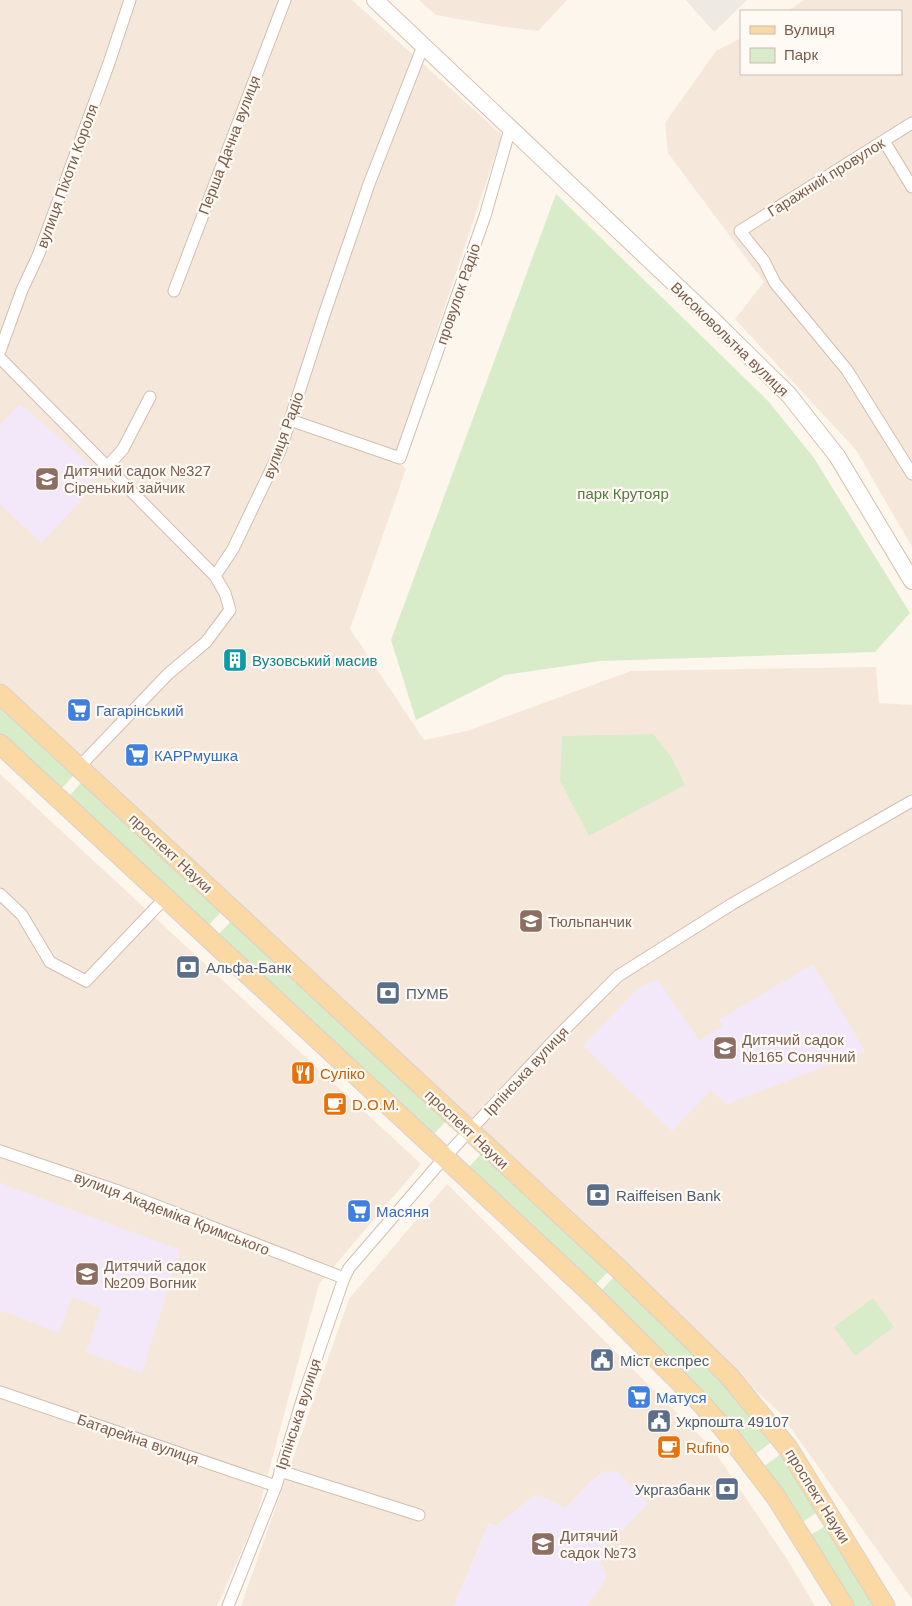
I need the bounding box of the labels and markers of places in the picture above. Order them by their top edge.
place label: Дитячий садок №327 Сіренький зайчик [64,462,211,496]
school or university icon: Дитячий садок №327 Сіренький зайчик [34,466,60,492]
building icon: Вузовський масив [222,647,248,673]
place label: Вузовський масив [252,652,378,669]
supermarket icon: Гагарінський [66,697,92,723]
place label: Гагарінський [96,702,184,719]
supermarket icon: КАРРмушка [124,742,150,768]
place label: КАРРмушка [154,747,239,764]
school or university icon: Тюльпанчик [518,908,544,934]
place label: Тюльпанчик [548,913,632,930]
bank icon: Альфа-Банк [175,954,201,980]
place label: Альфа-Банк [206,959,292,976]
bank icon: ПУМБ [375,980,401,1006]
place label: ПУМБ [406,985,449,1002]
place label: Дитячий садок №165 Сонячний [742,1031,856,1065]
school or university icon: Дитячий садок №165 Сонячний [712,1035,738,1061]
restaurant icon: Сулiко [290,1060,316,1086]
place label: Сулiко [320,1065,365,1082]
cafe icon: D.O.M. [322,1091,348,1117]
place label: D.O.M. [352,1096,400,1113]
bank icon: Raiffeisen Bank [585,1182,611,1208]
place label: Raiffeisen Bank [616,1187,721,1204]
supermarket icon: Масяня [346,1198,372,1224]
place label: Масяня [376,1203,429,1220]
place label: Дитячий садок №209 Вогник [104,1257,206,1291]
school or university icon: Дитячий садок №209 Вогник [74,1261,100,1287]
public building icon: Міст експрес [589,1347,615,1373]
place label: Міст експрес [620,1352,710,1369]
supermarket icon: Матуся [626,1384,652,1410]
place label: Матуся [656,1389,707,1406]
public building icon: Укрпошта 49107 [646,1408,672,1434]
place label: Укрпошта 49107 [676,1413,789,1430]
cafe icon: Rufino [656,1434,682,1460]
place label: Rufino [686,1439,729,1456]
bank icon: Укргазбанк [714,1476,740,1502]
place label: Укргазбанк [635,1481,710,1498]
place label: Дитячий садок №73 [560,1527,636,1561]
school or university icon: Дитячий садок №73 [530,1531,556,1557]

